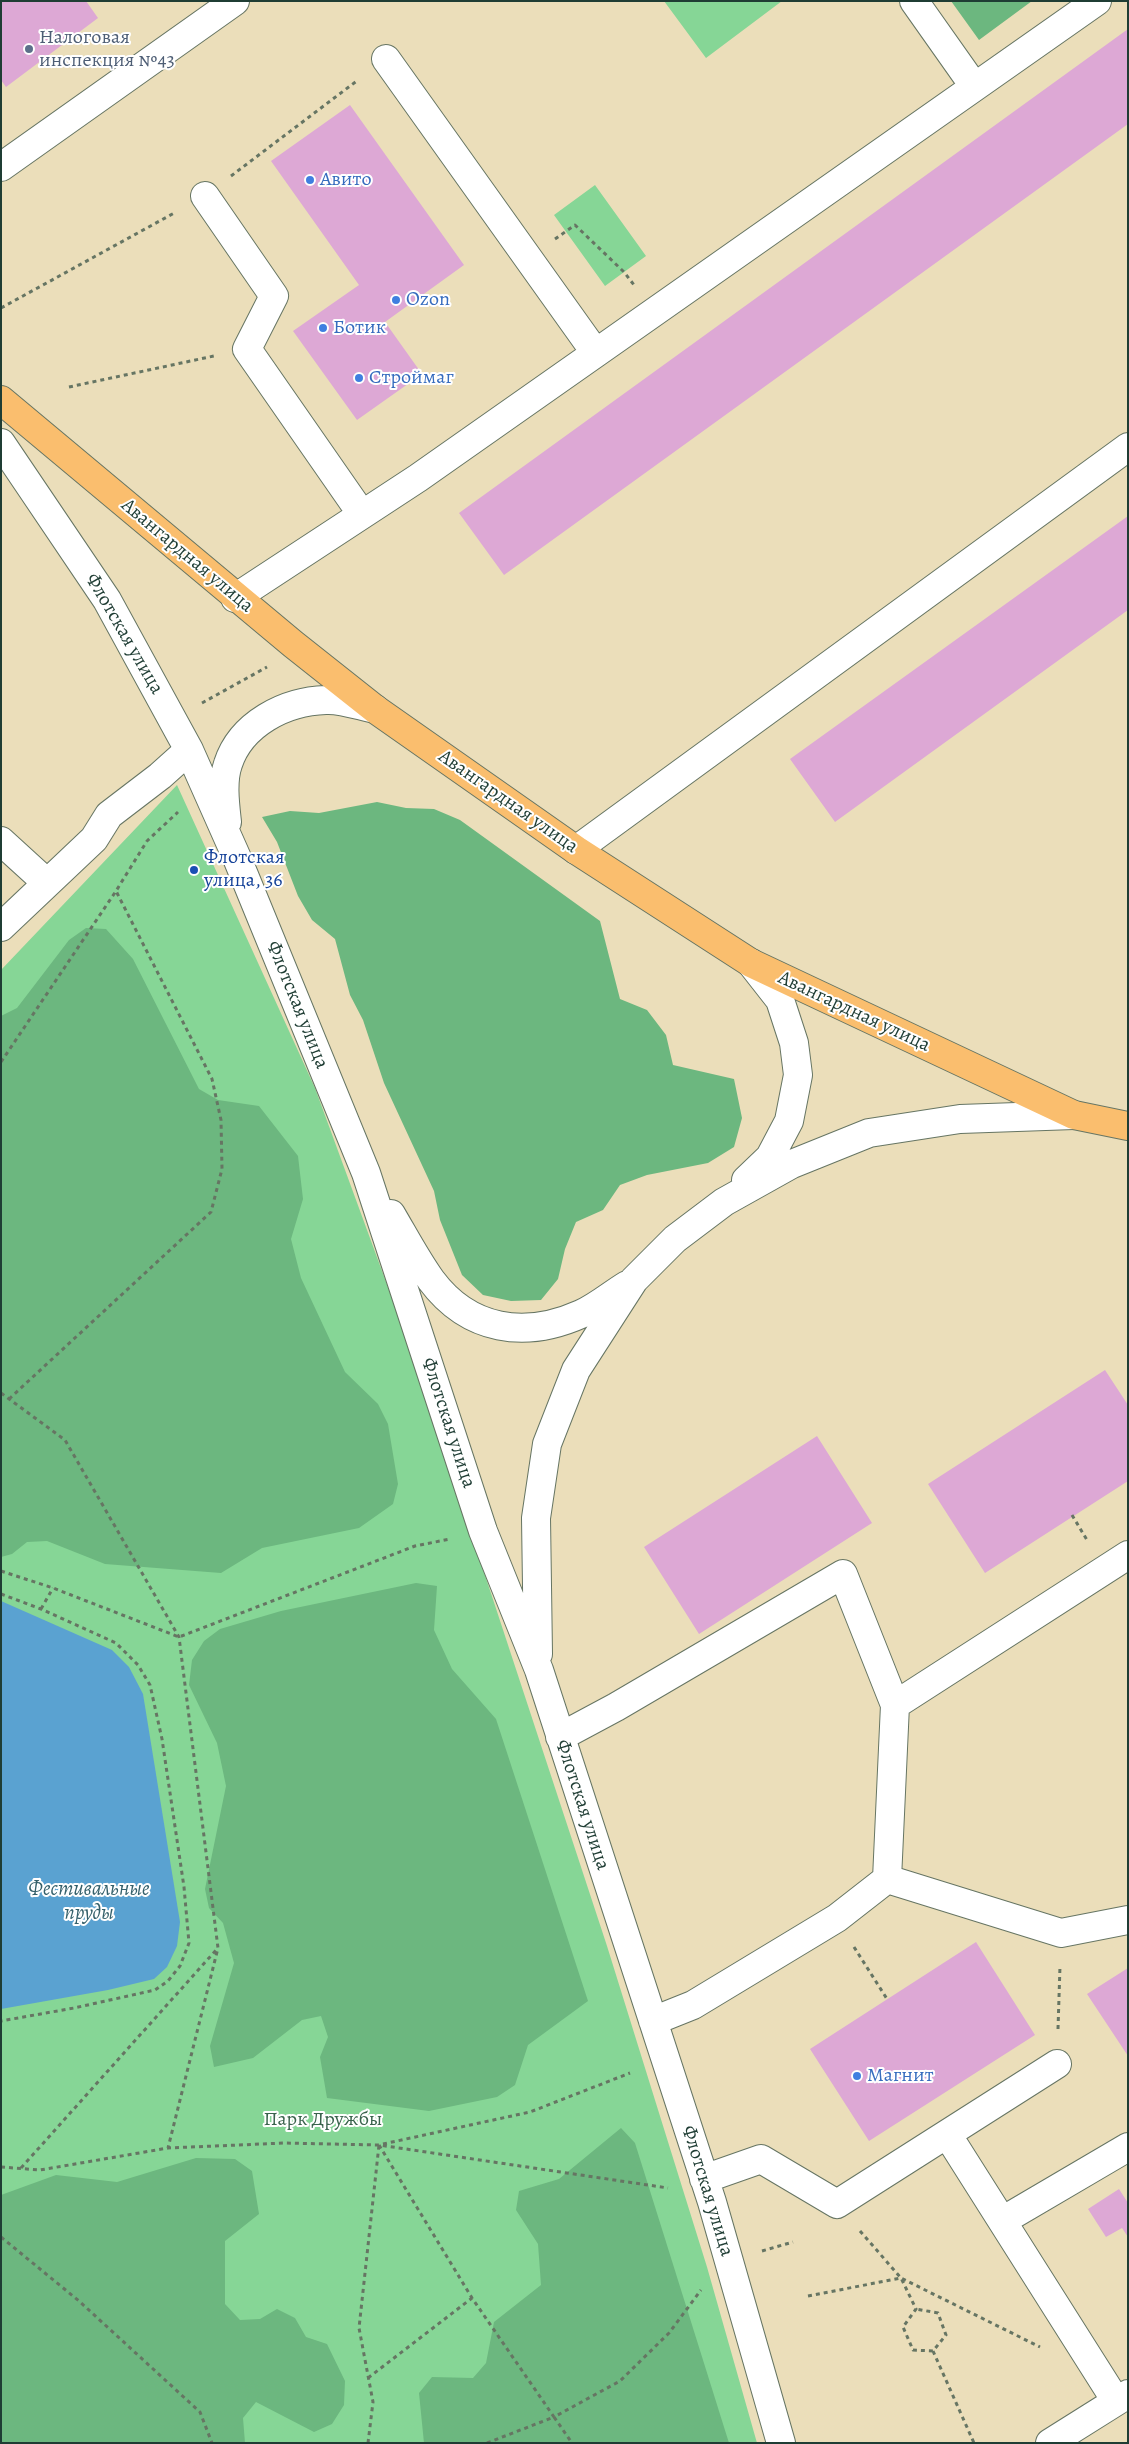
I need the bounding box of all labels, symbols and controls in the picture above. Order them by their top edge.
place label: Налоговая инспекция №43 [39,26,175,73]
marker: Налоговая инспекция №43 [23,43,35,55]
place label: Авито [320,168,371,192]
marker: Авито [304,174,316,186]
place label: Ozon [406,288,450,312]
marker: Ozon [390,294,402,306]
place label: Ботик [333,316,386,340]
marker: Ботик [317,322,329,334]
place label: Строймаг [369,366,454,390]
marker: Строймаг [353,372,365,384]
street label: Авангардная улица [116,494,258,618]
street label: Флотская улица [80,569,168,699]
street label: Авангардная улица [434,745,582,859]
place label: Флотская улица, 36 [204,846,285,893]
marker: Флотская улица, 36 [188,864,200,876]
street label: Флотская улица [260,938,334,1072]
street label: Авангардная улица [774,966,934,1058]
street label: Флотская улица [416,1355,480,1491]
street label: Флотская улица [550,1737,614,1873]
water label: Фестивальные пруды [28,1877,150,1927]
place label: Магнит [867,2064,934,2088]
marker: Магнит [851,2070,863,2082]
park label: Парк Дружбы [264,2108,382,2132]
street label: Флотская улица [676,2123,738,2259]

